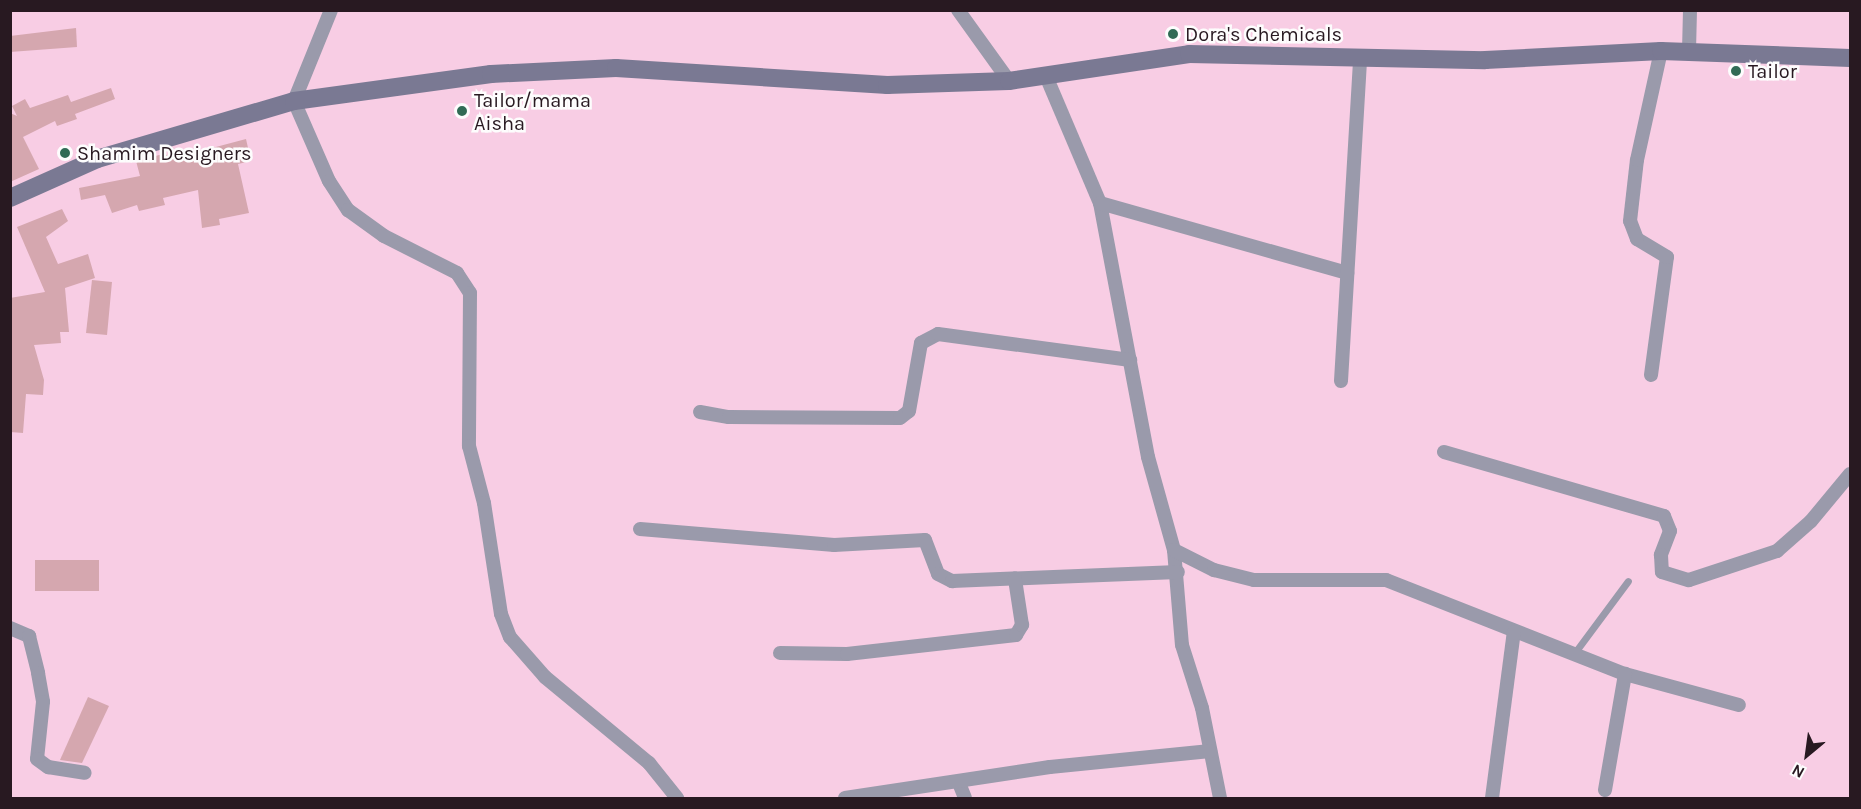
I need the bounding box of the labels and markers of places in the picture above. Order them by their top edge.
place label: Dora's Chemicals [1185,22,1342,46]
marker: Dora's Chemicals [1166,27,1180,41]
place label: Tailor [1748,59,1797,83]
marker: Tailor [1729,64,1743,78]
place label: Tailor/mama Aisha [474,88,591,135]
marker: Tailor/mama Aisha [455,104,469,118]
place label: Shamim Designers [77,141,252,165]
marker: Shamim Designers [58,146,72,160]

